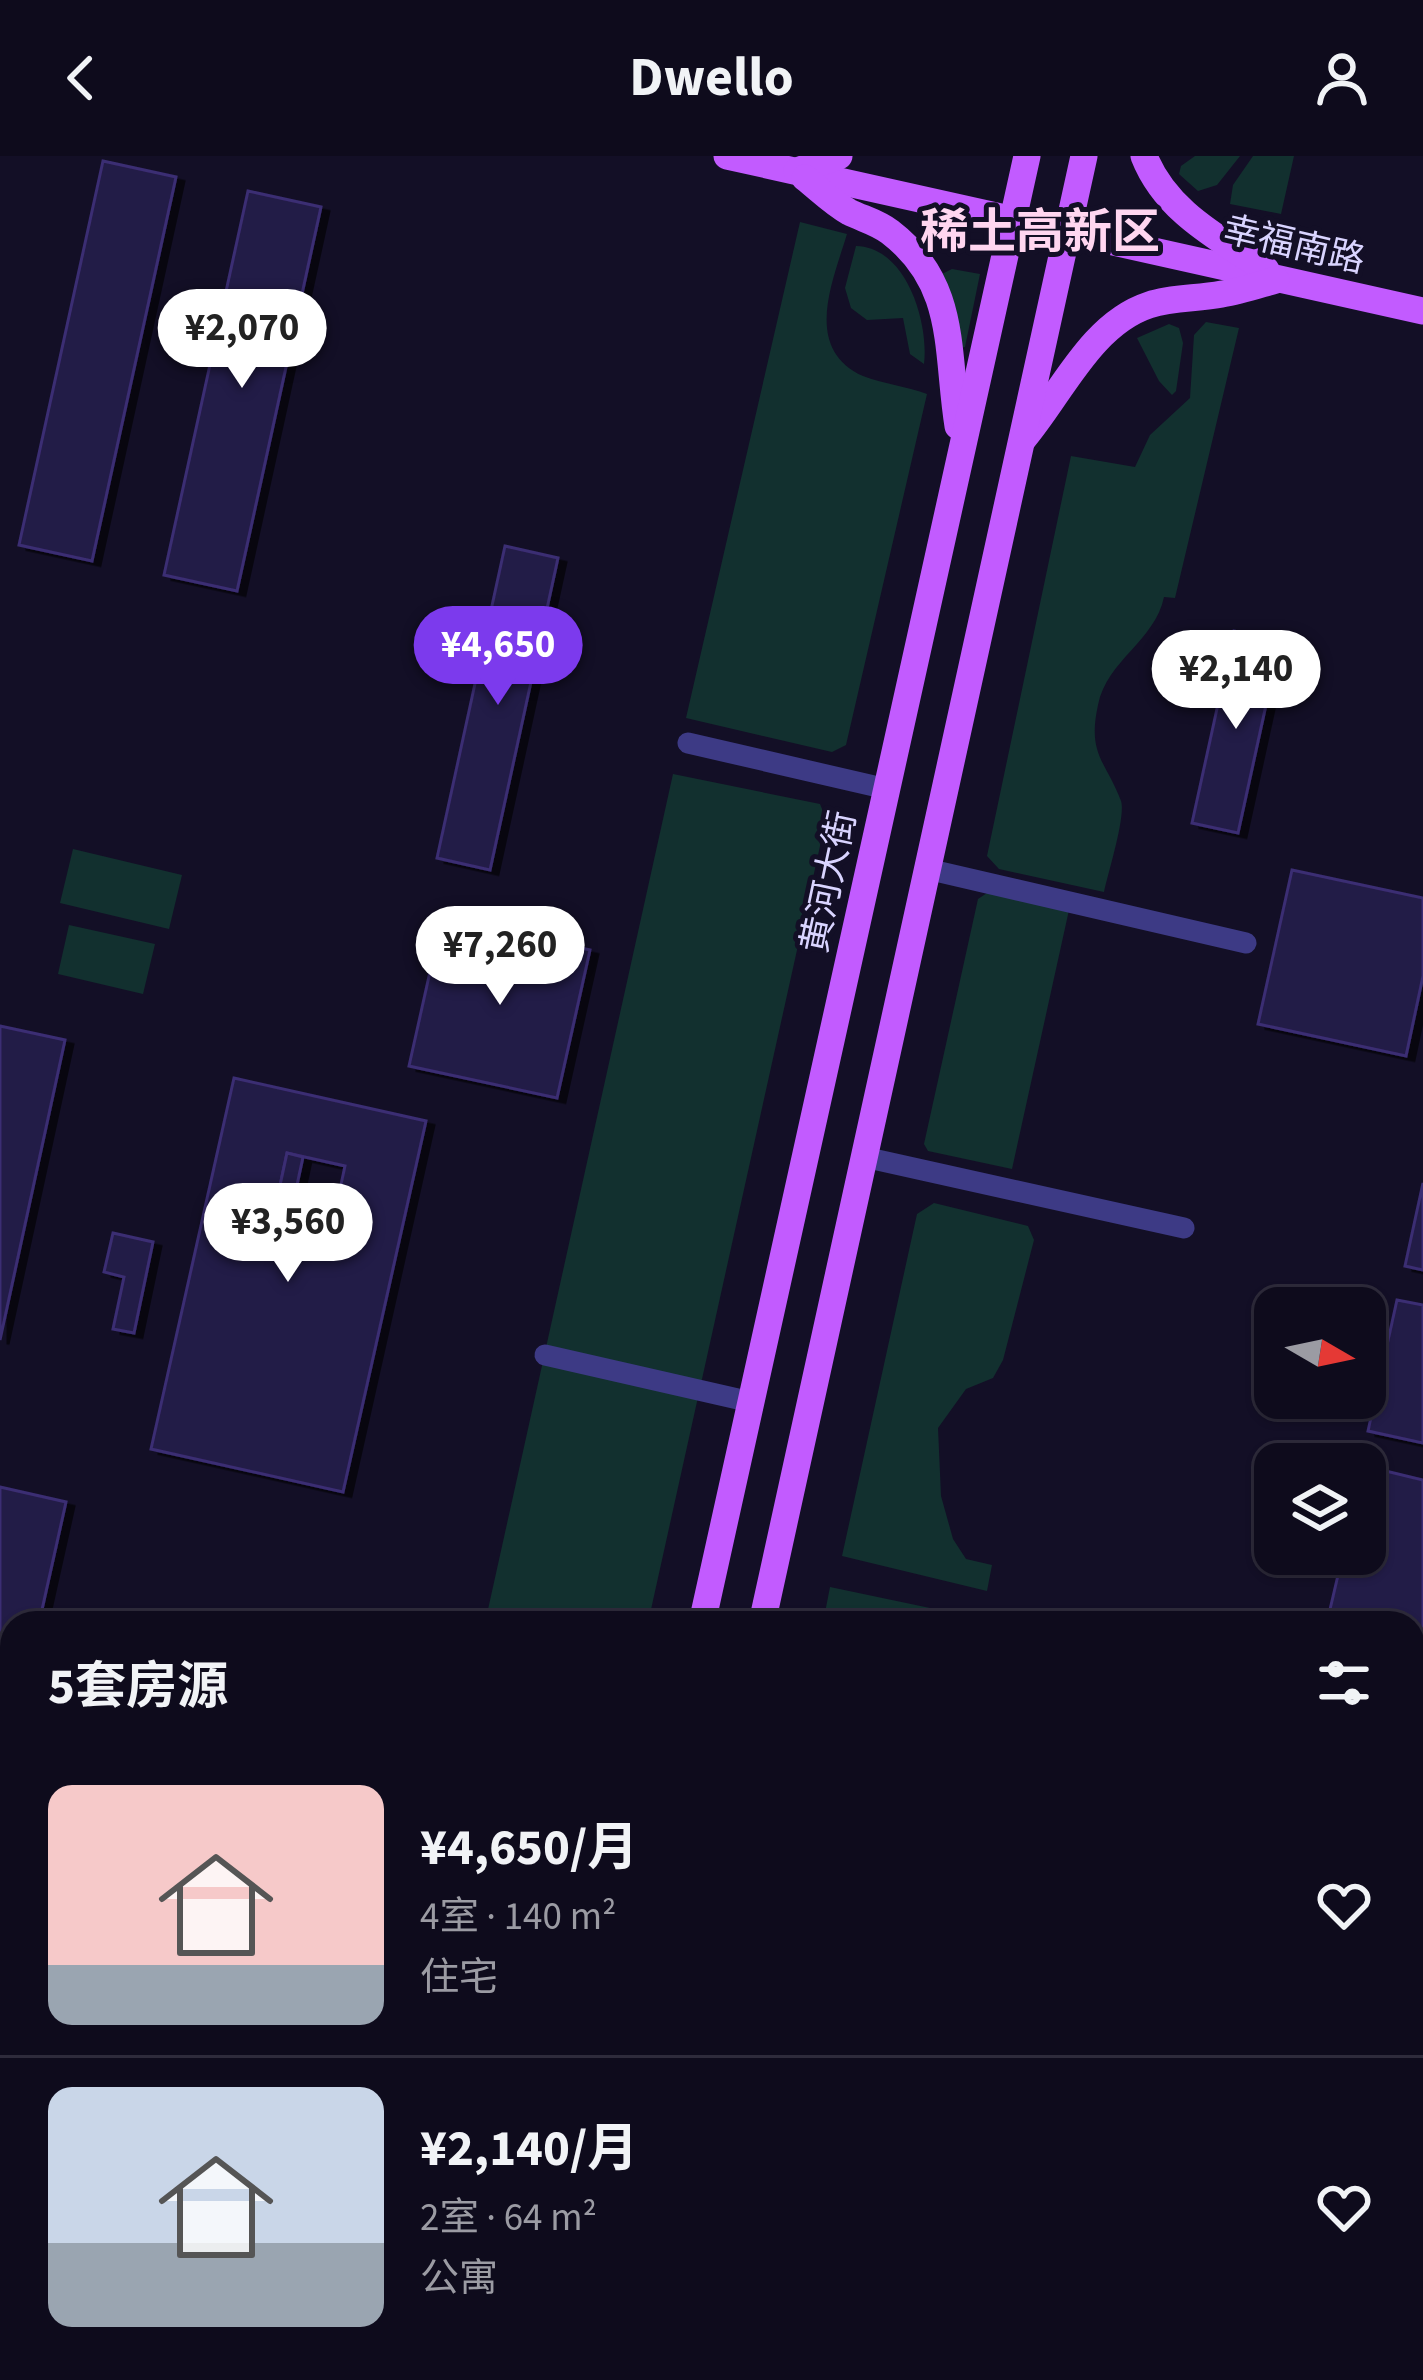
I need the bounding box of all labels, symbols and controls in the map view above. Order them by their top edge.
text: Dwello [629,40,794,117]
icon: back [48,45,114,111]
icon: person [1309,45,1375,111]
district label: 稀土高新区 [920,199,1160,267]
street label: 幸福南路 [1218,204,1370,286]
pin: ¥2,070 [144,289,340,391]
text: ¥2,070 [185,300,299,356]
pin: ¥4,650 [400,606,596,708]
text: ¥4,650 [441,617,555,673]
pin: ¥2,140 [1138,630,1334,732]
text: ¥2,140 [1179,641,1293,697]
street label: 黄河大街 [789,806,869,958]
pin: ¥7,260 [402,906,598,1008]
text: ¥7,260 [443,917,557,973]
pin: ¥3,560 [190,1183,386,1285]
text: ¥3,560 [231,1194,345,1250]
north arrow [1254,1287,1386,1419]
map controls [1254,1287,1386,1575]
button: layers [1254,1443,1386,1575]
icon: filters [1311,1650,1377,1716]
text: 5套房源 [48,1651,228,1723]
text: ¥4,650/月 [420,1812,638,1884]
icon: home [144,1833,288,1977]
icon: heart [1311,1872,1377,1938]
text: 4室 · 140 m² [420,1889,616,1945]
text: 住宅 [420,1950,498,2006]
text: ¥2,140/月 [420,2113,638,2185]
icon: home [144,2135,288,2279]
icon: heart [1311,2174,1377,2240]
text: 2室 · 64 m² [420,2190,597,2246]
text: 公寓 [420,2251,498,2307]

